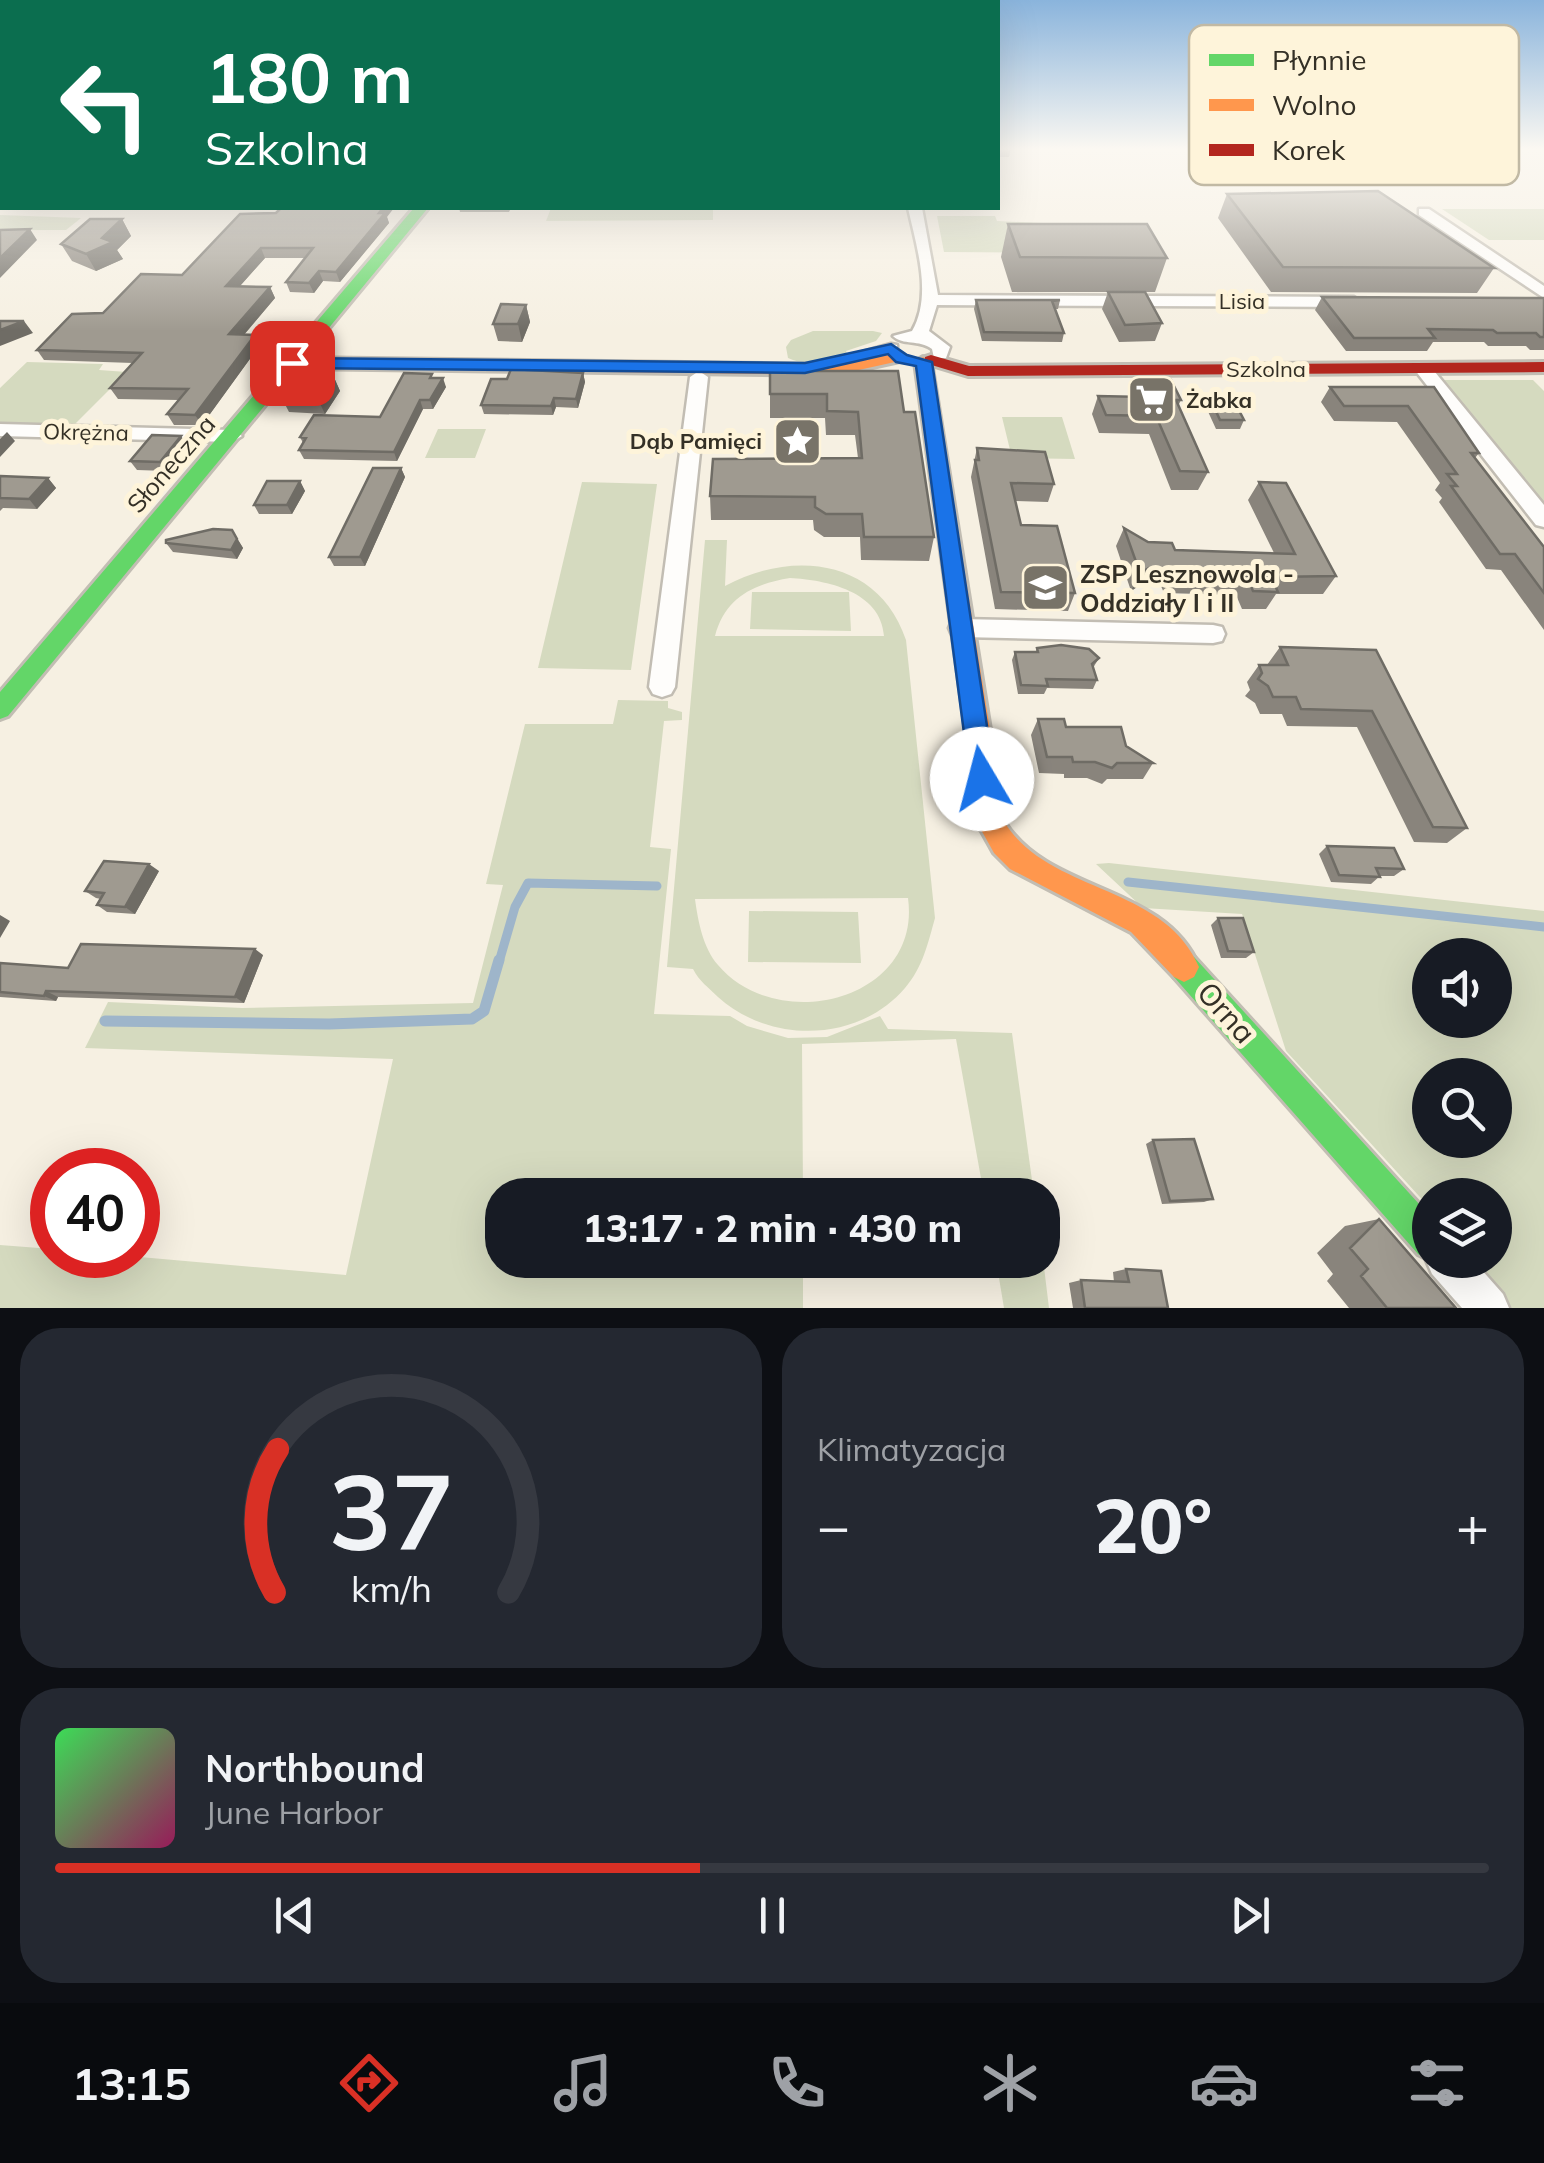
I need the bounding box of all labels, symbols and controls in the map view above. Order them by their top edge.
legend [1189,25,1519,185]
text: 180 m [205,33,413,121]
icon: left [40,40,170,170]
text: Płynnie [1272,42,1366,77]
text: Wolno [1272,87,1357,122]
text: Szkolna [205,120,369,176]
text: Korek [1272,132,1346,167]
street label: Lisia [1219,287,1265,315]
pin [250,321,335,406]
icon: arrive [265,336,320,391]
street label: Szkolna [1226,355,1306,383]
supermarket icon: Żabka [1125,374,1177,426]
place label: Żabka [1186,386,1252,414]
street label: Słoneczna [120,409,221,519]
place icon: Dąb Pamięci [771,415,823,467]
street label: Okrężna [43,417,129,447]
place label: Dąb Pamięci [630,427,762,455]
place label: ZSP Lesznowola - Oddziały I i II [1080,558,1294,618]
school or university icon: ZSP Lesznowola - Oddziały I i II [1019,562,1071,614]
position arrow [930,727,1034,831]
map controls [1412,938,1512,1278]
button: sound [1412,938,1512,1038]
street label: Orna [1189,974,1264,1051]
button: search [1412,1058,1512,1158]
speed limit sign: 40 [30,1148,160,1278]
button: layers [1412,1178,1512,1278]
text: 13:17 · 2 min · 430 m [583,1204,962,1252]
text: Klimatyzacja [817,1429,1006,1469]
text: 37 [329,1445,453,1576]
text: 20° [1094,1478,1212,1572]
text: − [817,1491,850,1560]
text: + [1456,1491,1489,1560]
text: km/h [351,1566,431,1611]
text: Northbound [205,1744,425,1792]
text: June Harbor [205,1792,383,1832]
icon: previous [267,1888,322,1943]
icon: pause [745,1888,800,1943]
icon: next [1223,1888,1278,1943]
icon: directions [334,2048,404,2118]
icon: music [548,2048,618,2118]
icon: phone [762,2048,832,2118]
icon: climate [975,2048,1045,2118]
icon: car [1189,2048,1259,2118]
icon: filters [1402,2048,1472,2118]
text: 13:15 [72,2055,191,2111]

